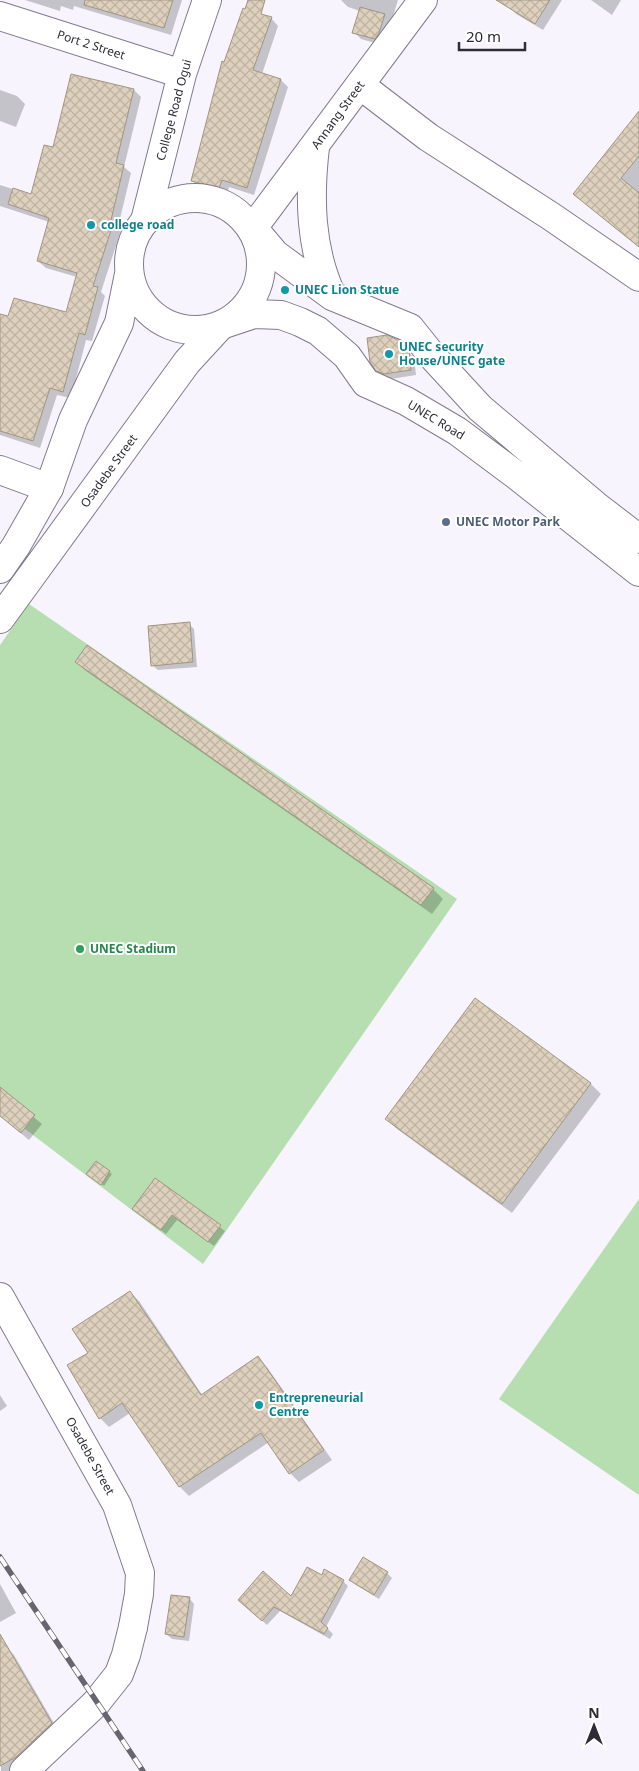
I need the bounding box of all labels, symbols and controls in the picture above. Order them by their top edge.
scale bar [459,20,525,52]
street label: Port 2 Street [55,26,128,64]
text: 20 m [466,26,501,46]
street label: College Road Ogui [152,57,195,162]
street label: Annang Street [307,77,369,152]
place label: college road [101,216,174,233]
marker: college road [85,219,97,231]
place label: UNEC Lion Statue [295,281,399,298]
marker: UNEC Lion Statue [279,284,291,296]
place label: UNEC security House/UNEC gate [399,338,505,369]
marker: UNEC security House/UNEC gate [383,348,395,360]
street label: UNEC Road [404,396,468,443]
street label: Osadebe Street [76,430,141,511]
place label: UNEC Motor Park [456,513,560,530]
marker: UNEC Motor Park [440,516,452,528]
place label: UNEC Stadium [90,940,176,957]
marker: UNEC Stadium [74,943,86,955]
place label: Entrepreneurial Centre [269,1389,363,1420]
marker: Entrepreneurial Centre [253,1399,265,1411]
street label: Osadebe Street [62,1414,119,1498]
north arrow [569,1701,619,1751]
text: N [588,1703,600,1722]

